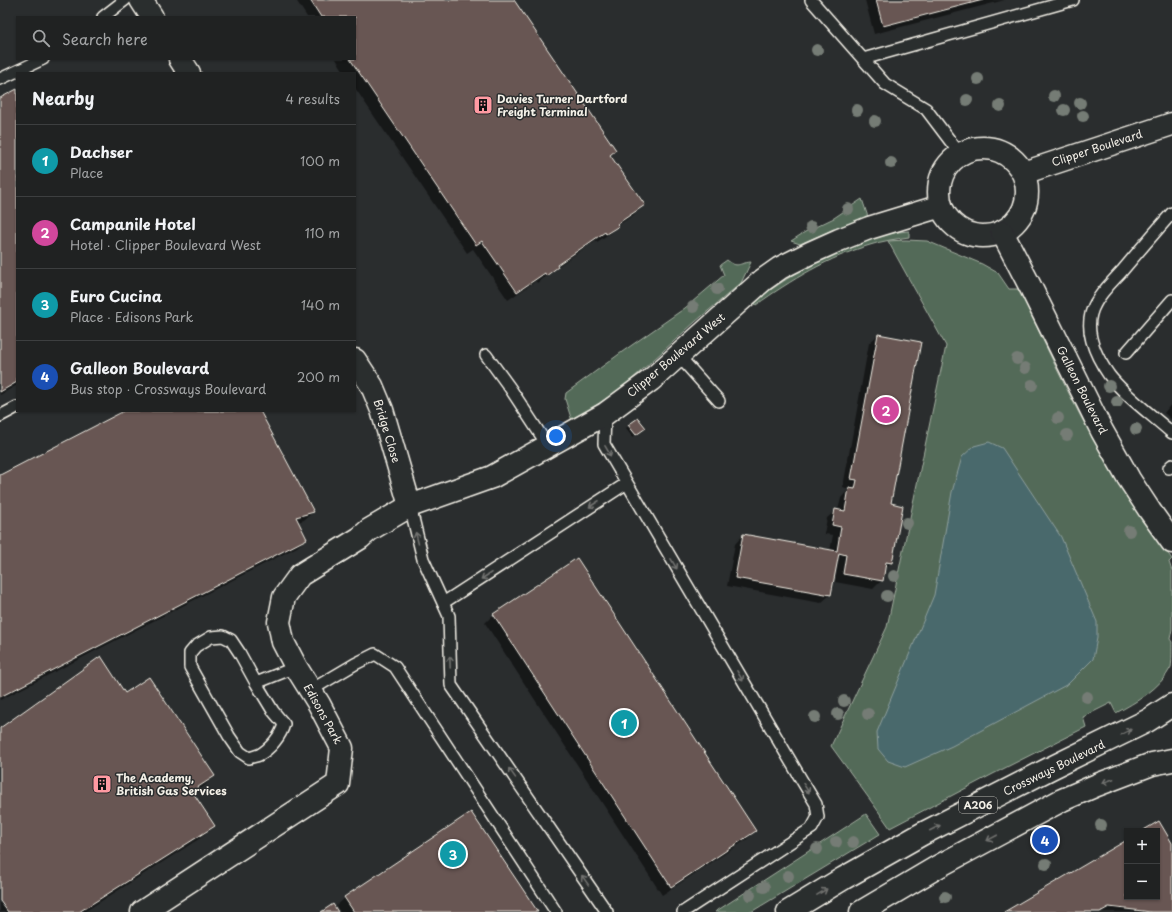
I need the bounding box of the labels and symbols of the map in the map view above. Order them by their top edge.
place label: Davies Turner Dartford Freight Terminal [497,90,628,120]
building icon: Davies Turner Dartford Freight Terminal [472,94,494,116]
street label: Clipper Boulevard [1049,125,1145,170]
street label: Clipper Boulevard West [623,308,729,401]
street label: Galleon Boulevard [1053,343,1112,437]
pin: 2 [873,395,899,425]
street label: Bridge Close [370,397,405,465]
your location [546,426,566,446]
one-way arrow [605,445,613,457]
one-way arrow [589,500,600,508]
one-way arrow [413,532,421,545]
one-way arrow [671,558,679,570]
one-way arrow [481,572,492,580]
one-way arrow [446,656,454,669]
one-way arrow [736,670,744,681]
street label: Edisons Park [300,681,347,747]
pin: 1 [611,708,637,738]
one-way arrow [1120,728,1132,735]
street label: Crossways Boulevard [1000,735,1108,800]
one-way arrow [508,768,516,779]
place label: The Academy, British Gas Services [116,769,227,799]
building icon: The Academy, British Gas Services [91,773,113,795]
one-way arrow [1103,777,1115,785]
one-way arrow [802,782,810,793]
road number: A206 [959,797,997,813]
one-way arrow [929,824,941,831]
pin: 4 [1032,825,1058,855]
one-way arrow [986,835,998,842]
pin: 3 [440,839,466,869]
one-way arrow [581,875,589,886]
one-way arrow [816,887,828,895]

